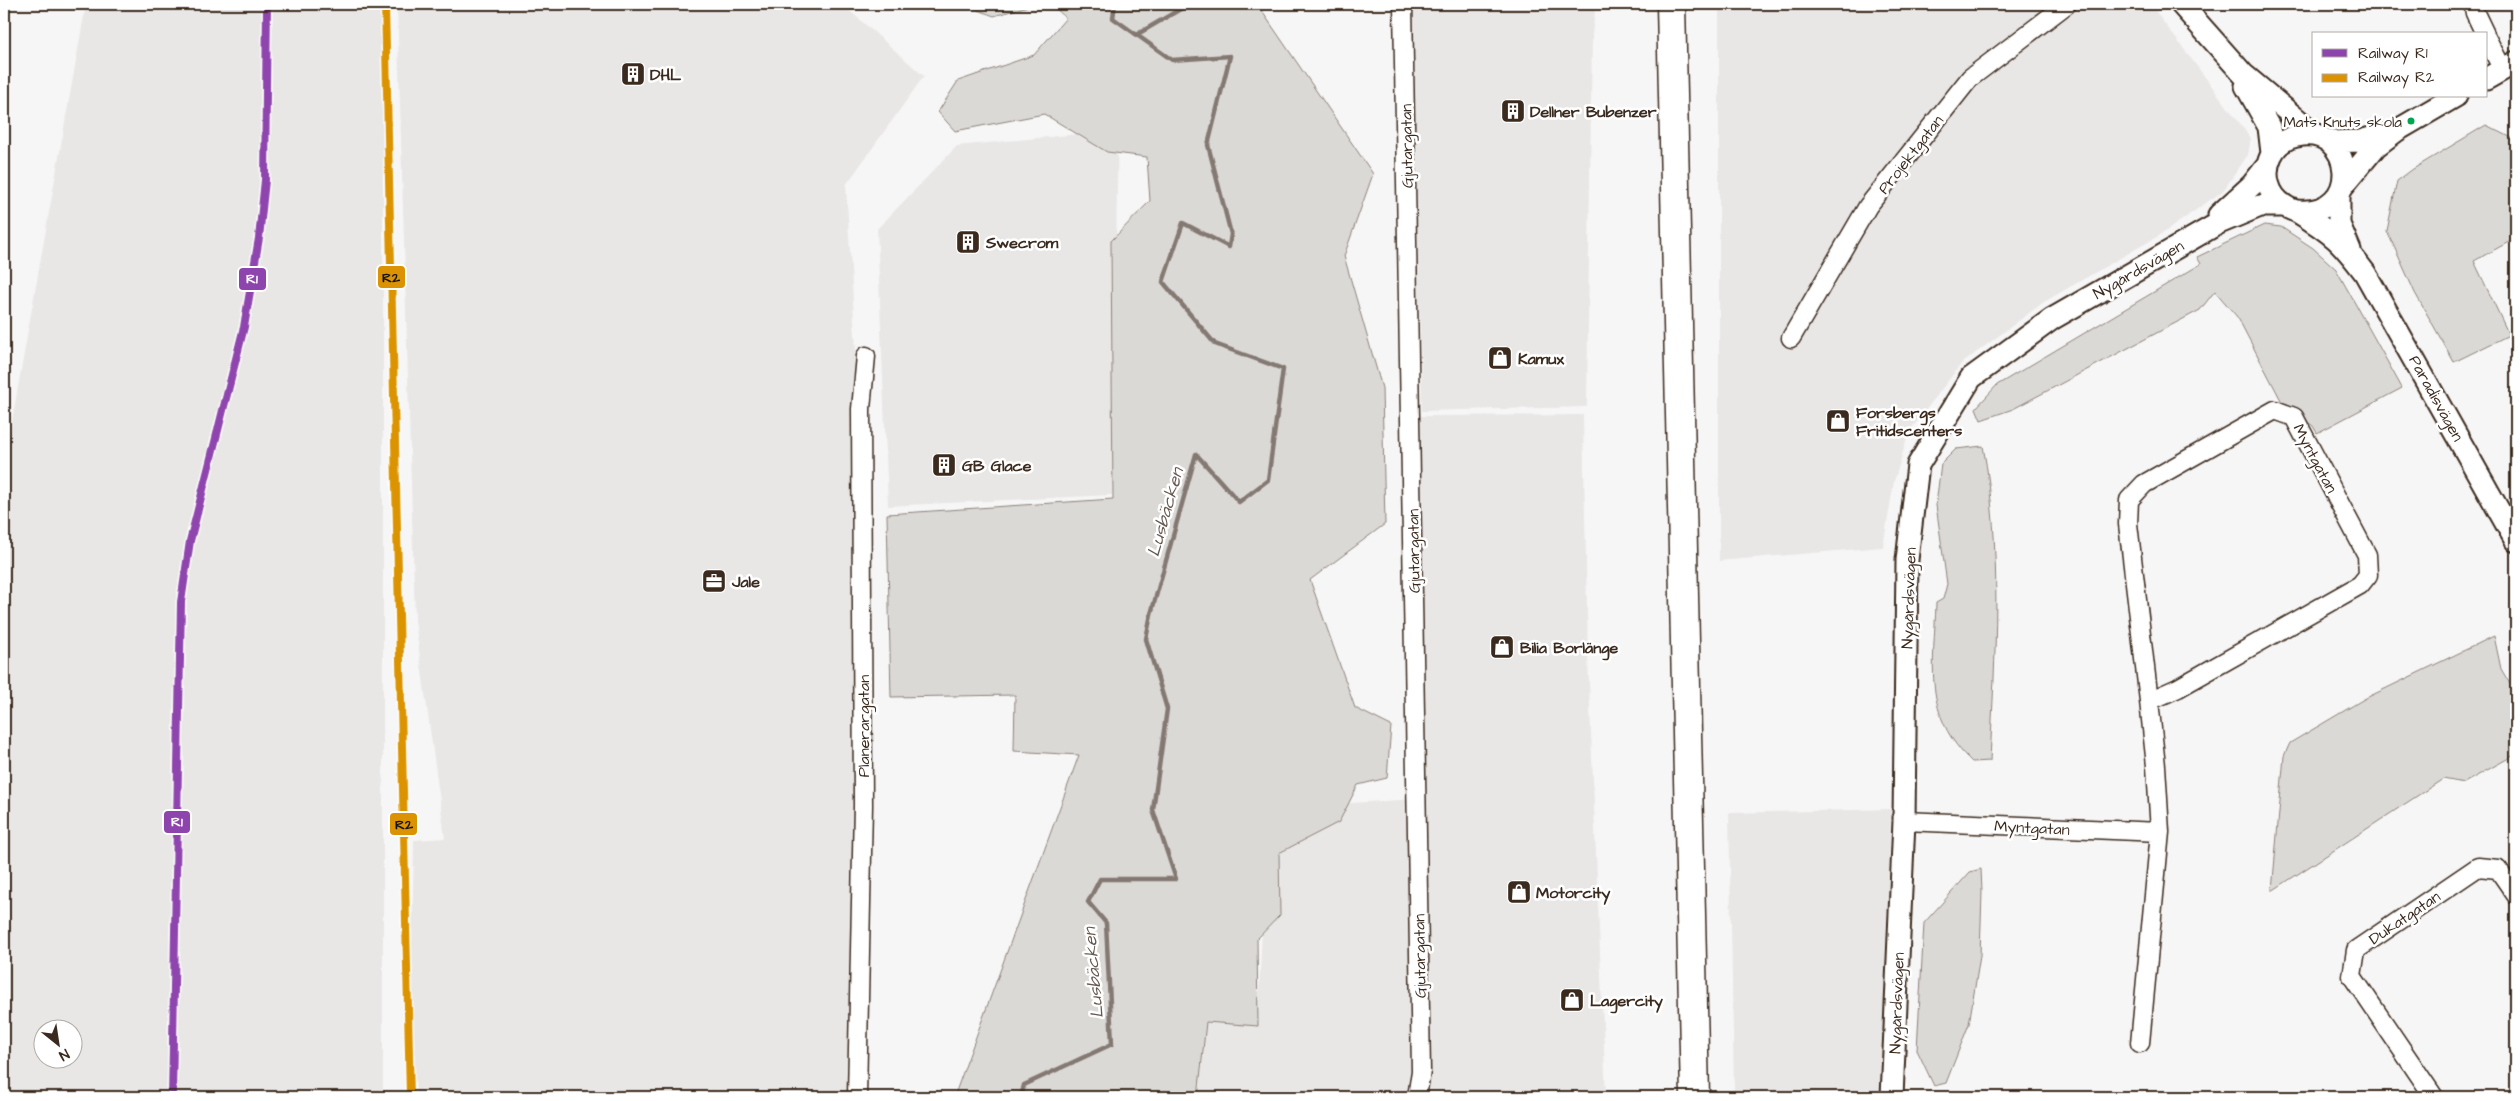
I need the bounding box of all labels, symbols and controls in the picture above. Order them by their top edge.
legend [2312,32,2488,98]
text: Railway R1 [2358,43,2428,65]
building icon: DHL [620,61,646,87]
place label: DHL [650,64,682,86]
text: Railway R2 [2358,67,2435,89]
building icon: Dellner Bubenzer [1500,98,1526,124]
place label: Dellner Bubenzer [1530,101,1657,123]
street label: Gjutargatan [1395,104,1420,188]
street label: Projektgatan [1873,110,1949,199]
place label: Mats Knuts skola [2283,112,2402,133]
marker: Mats Knuts skola [2406,116,2416,126]
building icon: Swecrom [955,229,981,255]
place label: Swecrom [985,232,1059,254]
street label: Nygårdsvägen [2089,235,2188,306]
line badge: R2 [377,265,406,289]
line badge: R1 [238,267,267,291]
text: R2 [382,268,401,288]
text: R1 [246,269,258,289]
shop icon: Kamux [1487,345,1513,371]
place label: Kamux [1518,348,1564,370]
street label: Paradisvägen [2403,351,2469,446]
place label: Forsbergs Fritidscenters [1856,402,1962,442]
shop icon: Forsbergs Fritidscenters [1825,408,1851,434]
street label: Myntgatan [2287,420,2343,497]
building icon: GB Glace [931,452,957,478]
place label: GB Glace [962,455,1032,477]
water label: Lusbäcken [1141,463,1191,559]
street label: Gjutargatan [1402,509,1427,593]
street label: Nygårdsvägen [1896,547,1923,649]
office icon: Jale [701,568,727,594]
place label: Jale [731,571,760,593]
shop icon: Bilia Borlänge [1489,634,1515,660]
place label: Bilia Borlänge [1520,637,1618,661]
street label: Planerargatan [853,675,876,777]
line badge: R1 [163,810,191,834]
text: R1 [171,812,183,832]
line badge: R2 [389,812,418,836]
text: R2 [395,815,414,835]
street label: Myntgatan [1994,815,2070,842]
shop icon: Motorcity [1506,879,1532,905]
place label: Motorcity [1536,882,1611,905]
street label: Dukatgatan [2364,886,2445,951]
street label: Gjutargatan [1408,914,1433,998]
water label: Lusbäcken [1077,925,1110,1019]
street label: Nygårdsvägen [1884,952,1911,1054]
shop icon: Lagercity [1559,987,1585,1013]
place label: Lagercity [1590,990,1663,1014]
north arrow [32,1018,82,1068]
text: N [55,1044,73,1065]

